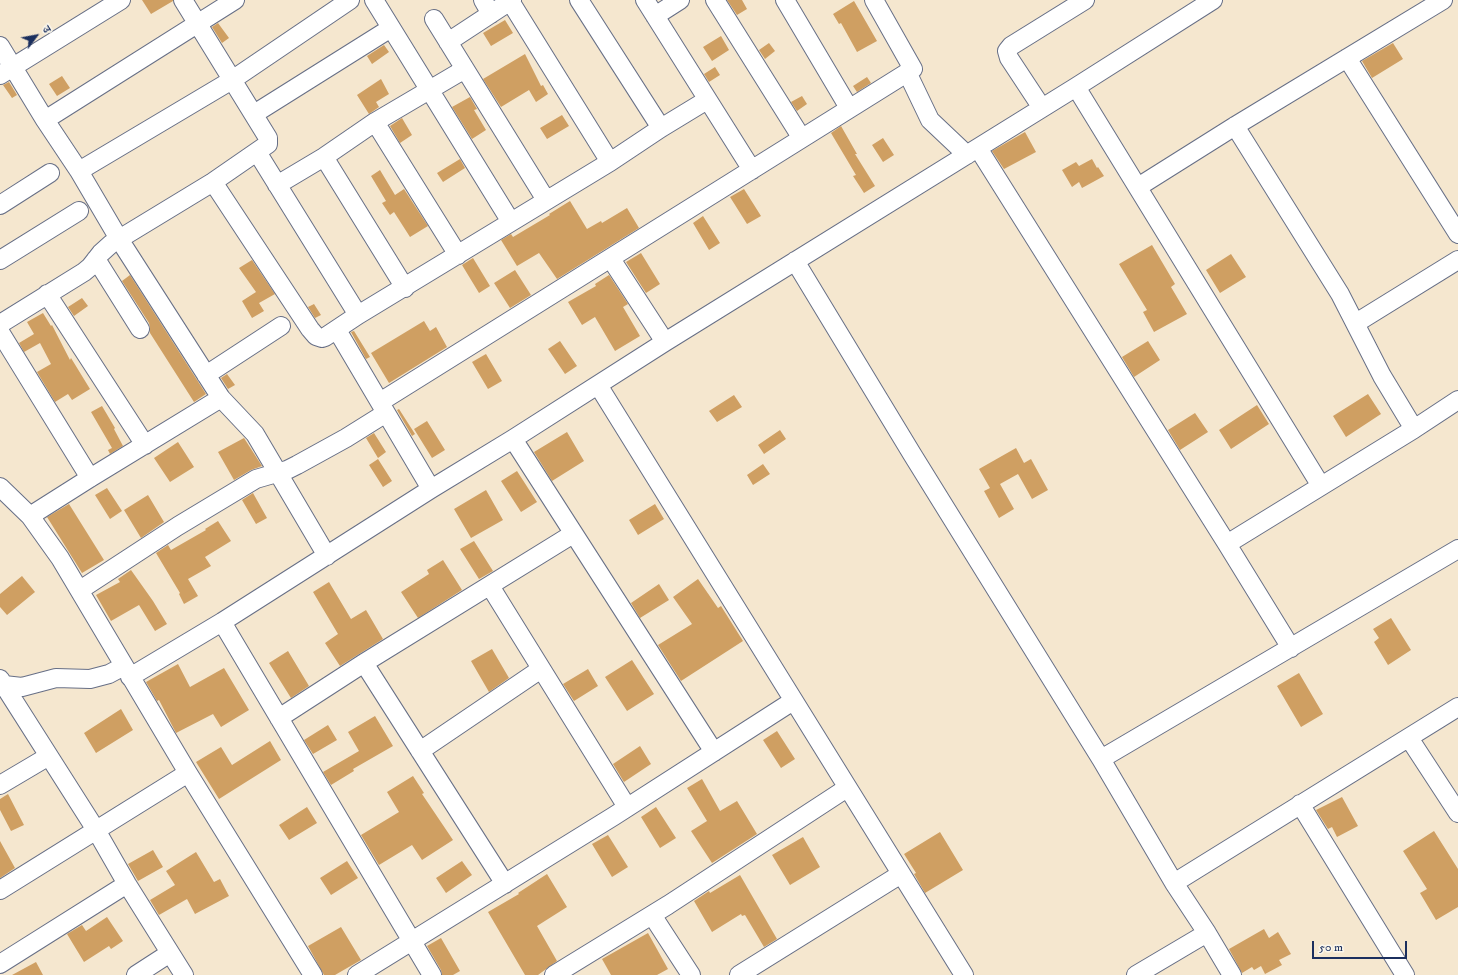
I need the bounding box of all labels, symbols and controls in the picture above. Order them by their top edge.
north arrow [16,16,56,56]
text: उ [39,24,54,36]
scale bar [1314,933,1409,959]
text: 50 m [1319,940,1343,955]

